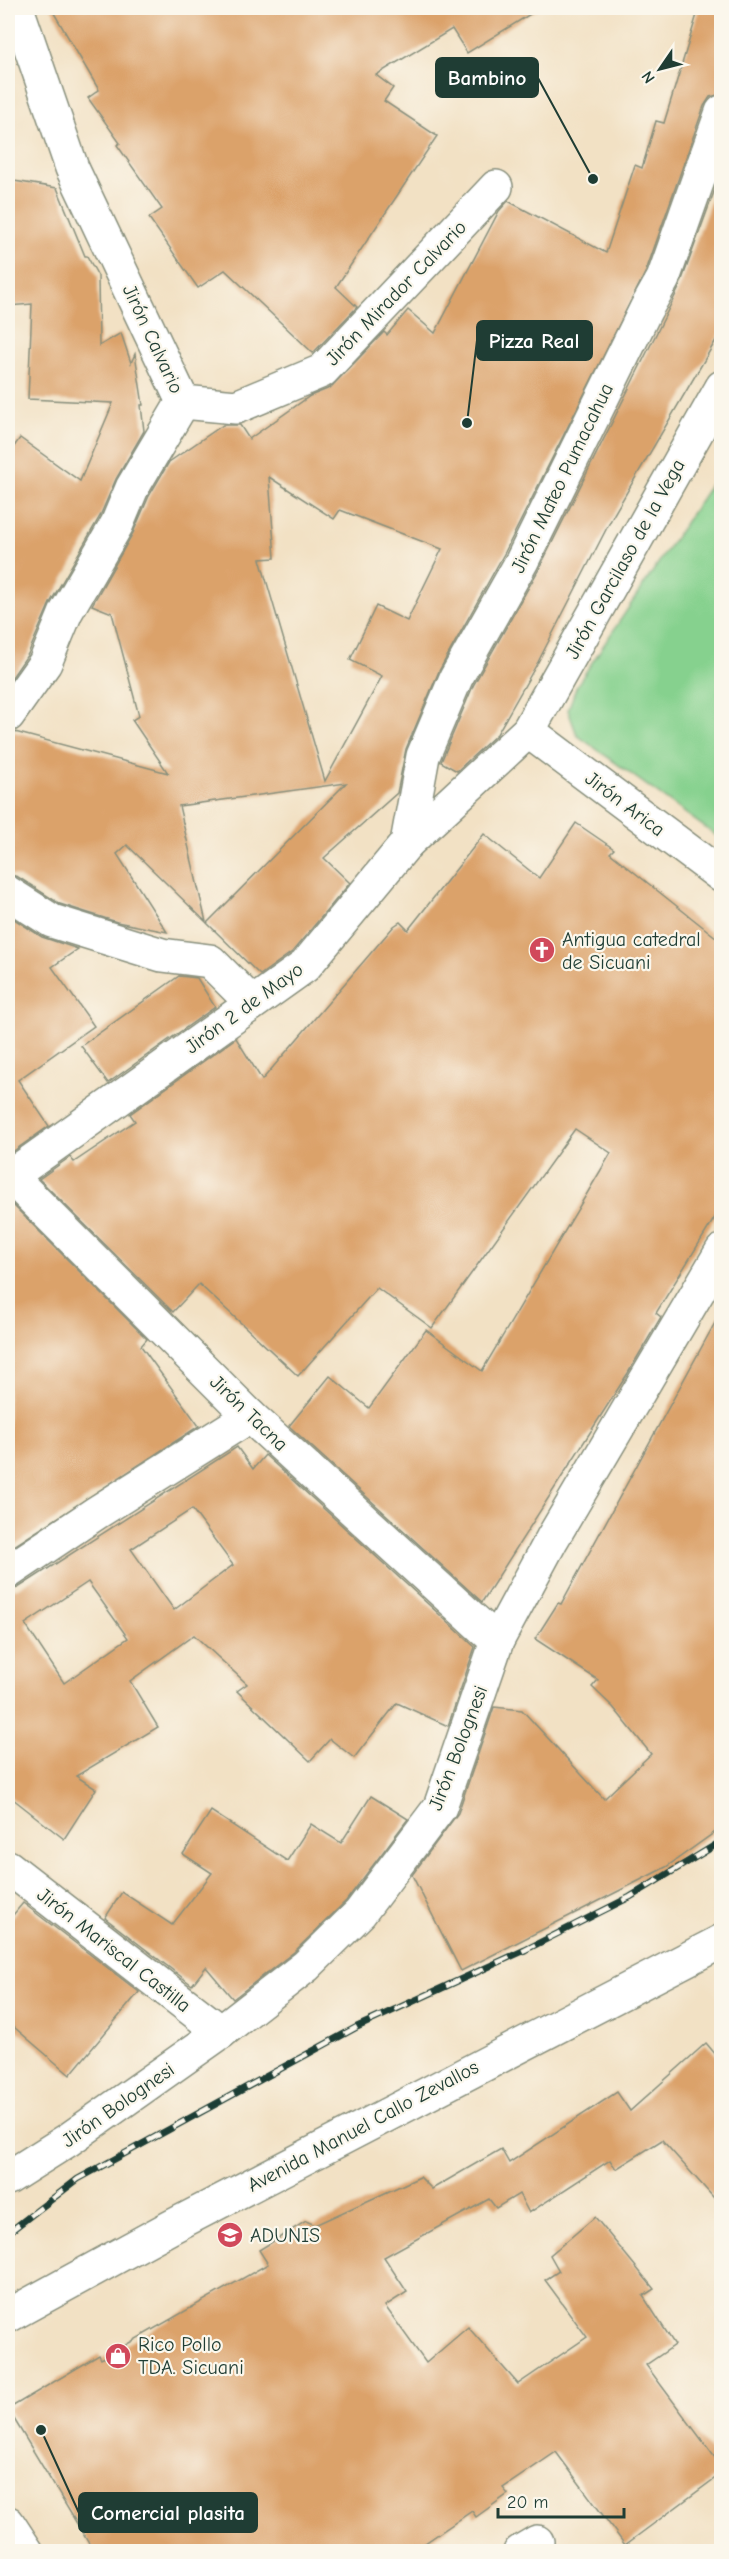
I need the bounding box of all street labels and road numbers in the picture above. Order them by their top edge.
street label: Jirón Mirador Calvario [321,216,471,370]
street label: Jirón Calvario [118,281,188,397]
street label: Jirón Mateo Pumacahua [506,379,618,577]
street label: Jirón Garcilaso de la Vega [560,455,690,663]
street label: Jirón Arica [581,767,669,841]
street label: Jirón 2 de Mayo [181,958,307,1058]
street label: Jirón Tacna [205,1370,293,1456]
street label: Jirón Bolognesi [424,1682,492,1814]
street label: Jirón Mariscal Castilla [33,1883,195,2017]
street label: Avenida Manuel Callo Zevallos [244,2055,482,2197]
street label: Jirón Bolognesi [57,2058,179,2152]

